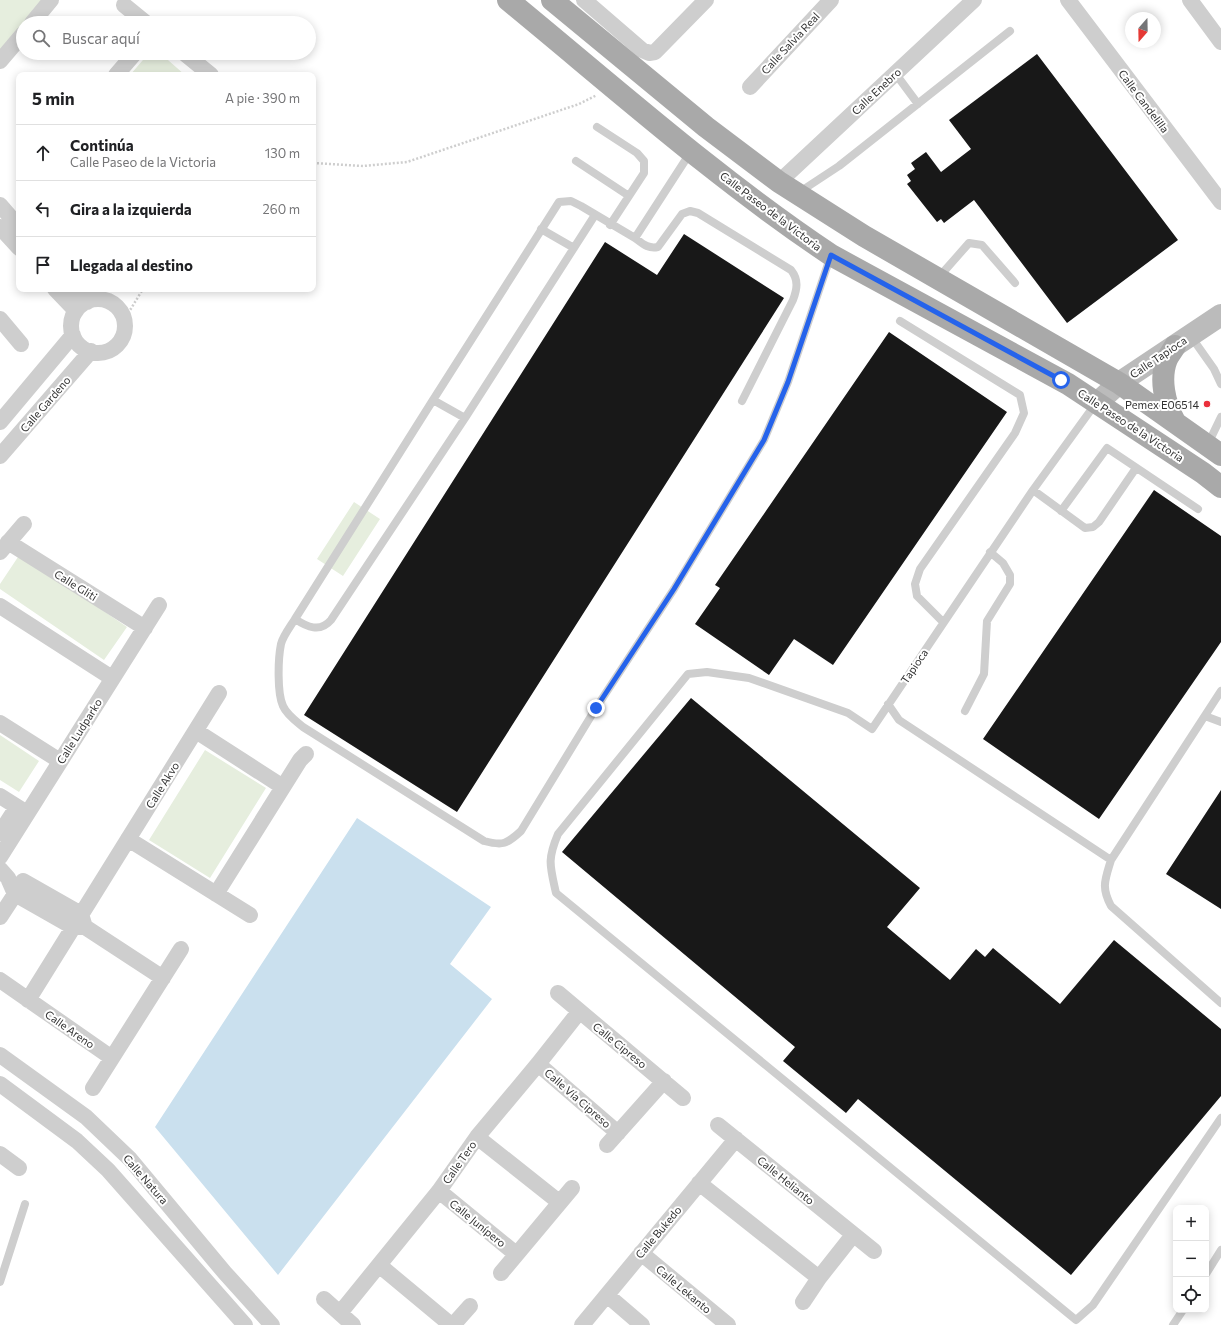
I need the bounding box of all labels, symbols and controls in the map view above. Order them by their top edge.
street label: Calle Salvia Real [758,10,822,76]
north arrow [1125,12,1161,48]
search box [16,16,316,60]
icon: search [30,27,52,49]
text: Buscar aquí [62,29,140,47]
street label: Calle Enebro [849,65,904,117]
street label: Calle Candelilla [1116,67,1172,135]
text: 5 min [32,88,75,109]
text: A pie · 390 m [225,90,300,106]
text: Continúa [70,136,134,154]
icon: ahead [32,142,54,164]
text: 130 m [265,145,300,161]
text: Calle Paseo de la Victoria [70,154,216,170]
street label: Calle Paseo de la Victoria [718,169,824,253]
icon: left [32,198,54,220]
text: Gira a la izquierda [70,200,192,218]
text: 260 m [263,201,300,217]
icon: arrive [32,254,54,276]
text: Llegada al destino [70,256,193,274]
street label: Calle Tapioca [1127,333,1189,381]
route start [1052,371,1070,389]
street label: Calle Gardeno [17,373,73,435]
street label: Calle Paseo de la Victoria [1076,386,1186,464]
place label: Pemex E06514 [1125,398,1199,411]
marker: Pemex E06514 [1202,399,1212,409]
street label: Calle Gliti [52,567,100,603]
street label: Tapioca [898,646,930,686]
street label: Calle Ludparko [54,696,104,766]
route end [587,699,605,717]
street label: Calle Akvo [143,759,182,811]
street label: Calle Areno [43,1007,98,1051]
street label: Calle Cipreso [591,1019,650,1071]
street label: Calle Vía Cipreso [542,1066,614,1131]
street label: Calle Tero [439,1138,479,1186]
street label: Calle Natura [121,1152,171,1206]
street label: Calle Helianto [755,1153,817,1207]
street label: Calle Junípero [447,1196,509,1251]
street label: Calle Bukedo [632,1203,684,1261]
map controls [1173,1205,1209,1313]
button: + [1173,1205,1209,1241]
button: − [1173,1241,1209,1277]
street label: Calle Lekanto [654,1262,715,1316]
button: locate [1173,1277,1209,1313]

